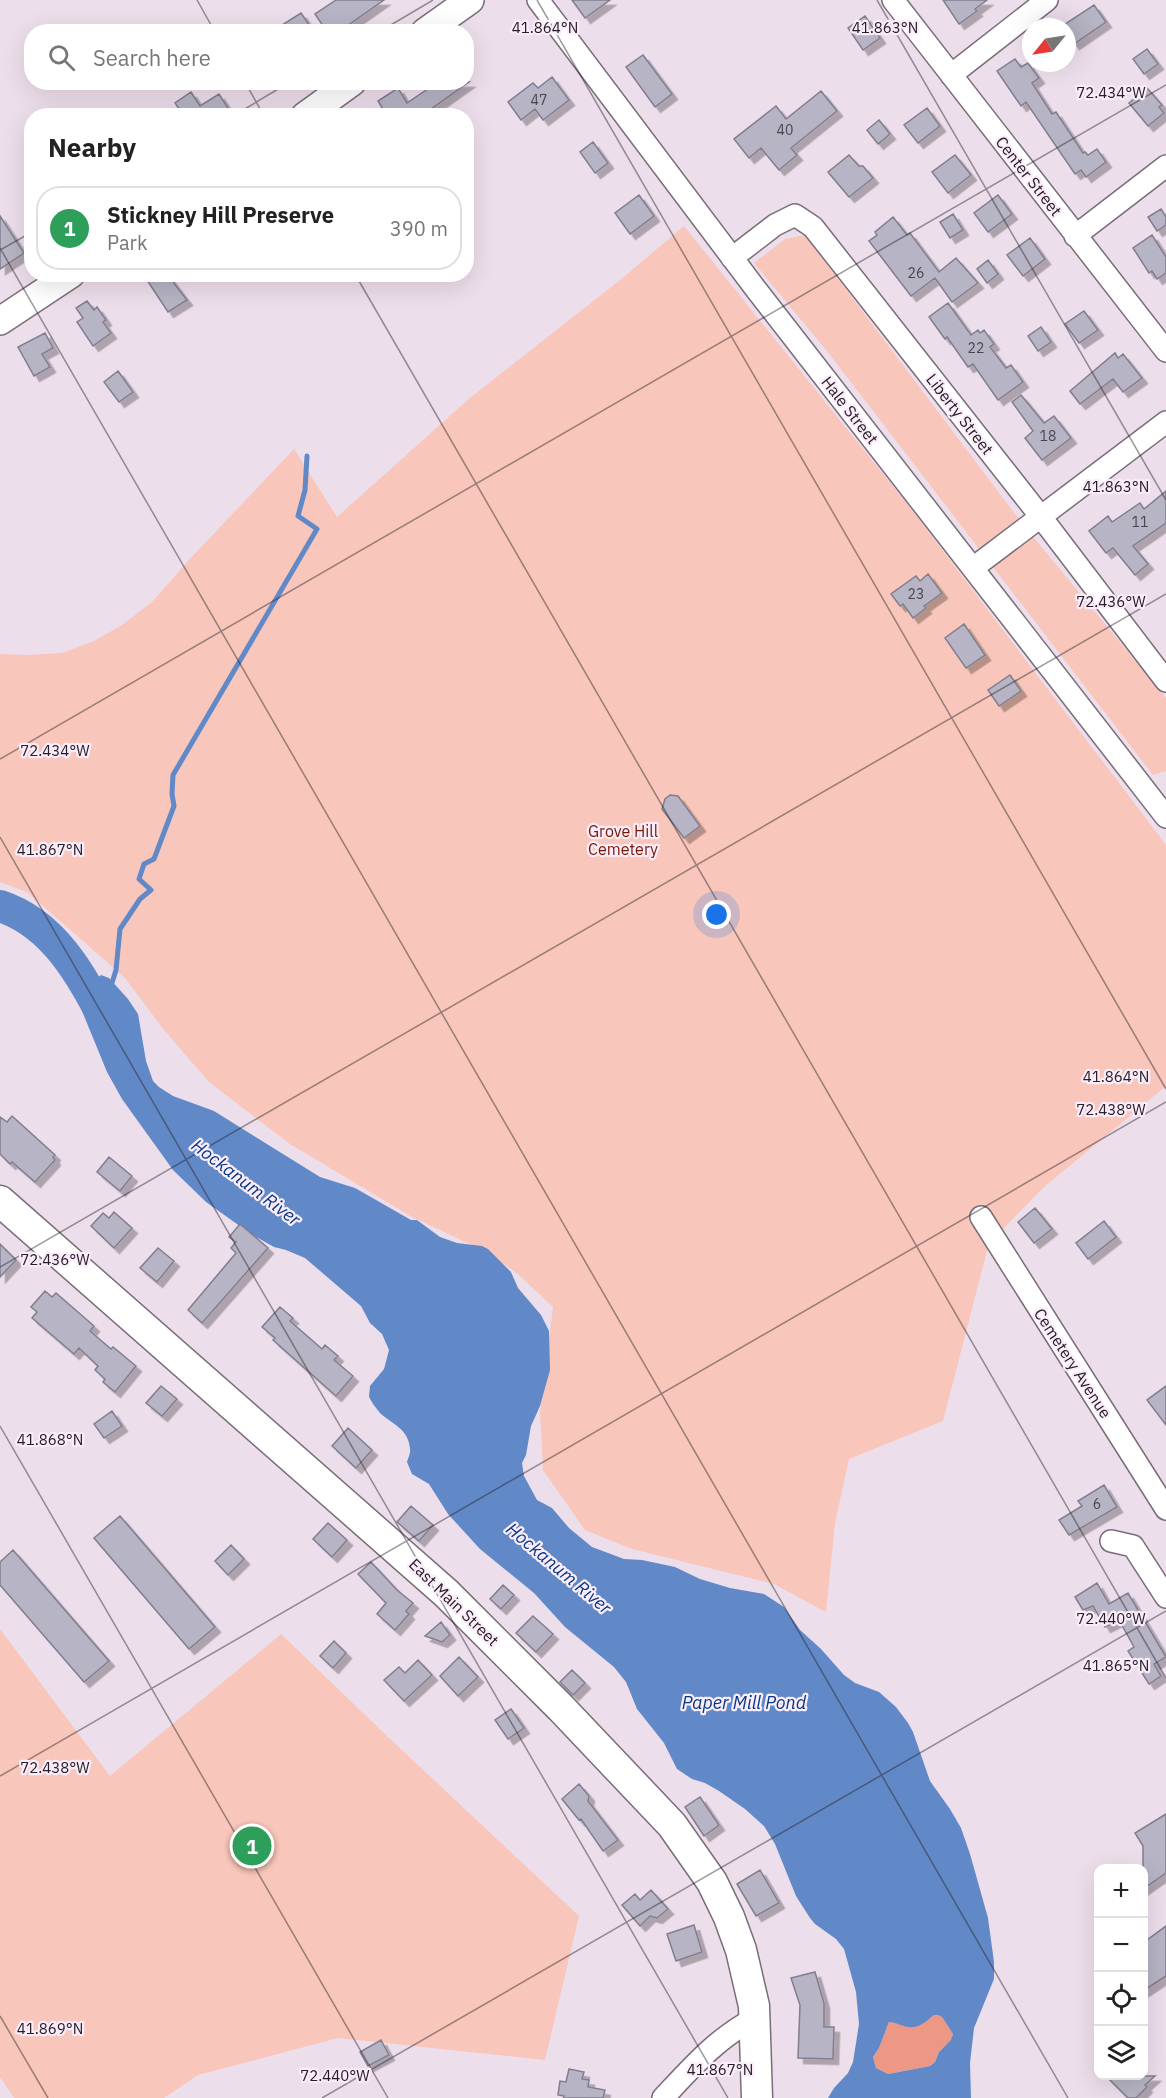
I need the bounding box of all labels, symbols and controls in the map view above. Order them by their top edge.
text: 41.864°N [512,18,578,37]
text: 41.863°N [852,18,918,37]
north arrow [1022,18,1076,72]
search box [24,24,474,90]
icon: search [45,41,78,74]
text: Search here [93,43,211,72]
text: 72.434°W [1076,83,1146,102]
house number: 47 [531,91,547,109]
house number: 40 [777,121,793,139]
text: Nearby [48,130,136,164]
street label: Center Street [992,132,1066,220]
text: Stickney Hill Preserve [107,200,334,229]
text: 1 [64,215,76,242]
text: 390 m [390,215,448,242]
text: Park [107,229,147,256]
house number: 26 [908,264,924,282]
house number: 22 [968,339,984,357]
street label: Liberty Street [922,370,998,458]
street label: Hale Street [817,372,883,448]
house number: 18 [1040,427,1056,445]
text: 41.863°N [1083,477,1149,496]
house number: 11 [1132,513,1148,531]
house number: 23 [908,585,924,603]
text: 72.436°W [1076,592,1146,611]
text: 72.434°W [20,741,90,760]
park label: Grove Hill Cemetery [588,821,658,859]
text: 41.867°N [17,840,83,859]
your location [702,900,731,929]
text: 41.864°N [1083,1067,1149,1086]
text: 72.438°W [1076,1100,1146,1119]
water label: Hockanum River [187,1134,305,1231]
text: 72.436°W [20,1250,90,1269]
street label: Cemetery Avenue [1030,1304,1116,1422]
text: 41.868°N [17,1430,83,1449]
house number: 6 [1093,1495,1101,1513]
water label: Hockanum River [502,1517,617,1619]
street label: East Main Street [405,1554,503,1650]
text: 72.440°W [1076,1609,1146,1628]
text: 41.865°N [1083,1656,1149,1675]
water label: Paper Mill Pond [682,1691,807,1714]
text: 72.438°W [20,1758,90,1777]
pin: 1 [232,1824,272,1868]
map controls [1094,1864,1148,2080]
button: + [1094,1864,1148,1918]
button: − [1094,1918,1148,1972]
button: locate [1094,1972,1148,2026]
text: 41.869°N [17,2019,83,2038]
button: layers [1094,2026,1148,2080]
text: 41.867°N [687,2060,753,2079]
text: 72.440°W [300,2066,370,2085]

